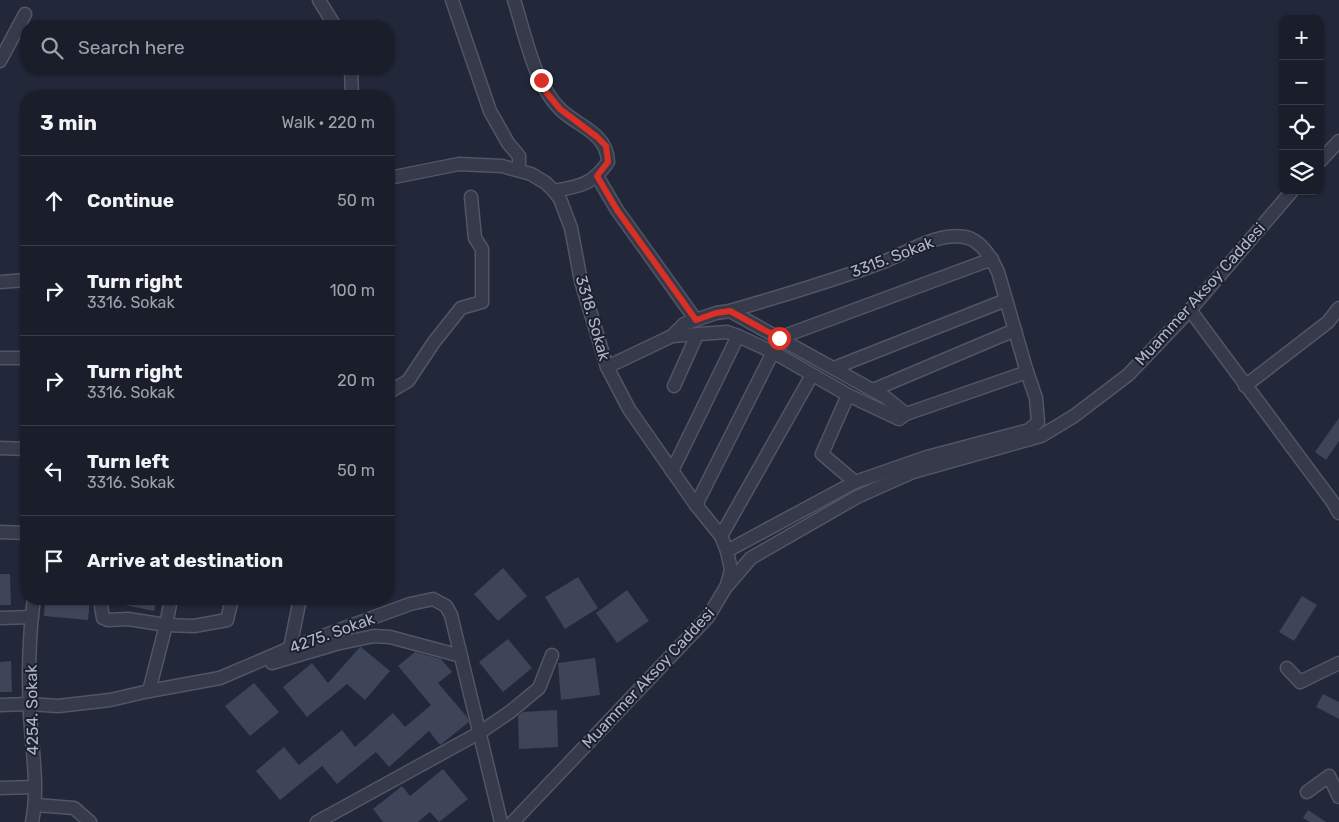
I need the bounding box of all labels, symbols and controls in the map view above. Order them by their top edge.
map controls [1279,15,1324,195]
button: + [1279,15,1324,60]
search box [20,20,395,75]
icon: search [38,34,66,62]
text: Search here [78,36,185,59]
button: − [1279,60,1324,105]
route end [530,69,553,92]
button: locate [1279,105,1324,150]
text: 3 min [40,110,97,135]
text: Walk · 220 m [282,113,375,132]
button: layers [1279,150,1324,195]
icon: ahead [40,187,68,215]
text: Continue [87,189,174,212]
text: 50 m [337,191,375,210]
street label: Muammer Aksoy Caddesi [1131,219,1269,369]
street label: 3315. Sokak [848,232,937,282]
text: Turn right [87,270,182,293]
street label: 3318. Sokak [572,273,614,364]
icon: right [40,277,68,305]
text: 100 m [330,281,375,300]
text: 3316. Sokak [87,293,175,312]
route start [768,327,791,350]
text: Turn right [87,360,182,383]
icon: right [40,367,68,395]
text: 20 m [337,371,375,390]
text: 3316. Sokak [87,383,175,402]
text: Turn left [87,450,169,473]
icon: left [40,457,68,485]
text: 50 m [337,461,375,480]
text: 3316. Sokak [87,473,175,492]
icon: arrive [40,547,68,575]
text: Arrive at destination [87,549,283,572]
street label: Muammer Aksoy Caddesi [578,604,718,752]
street label: 4275. Sokak [287,609,378,657]
street label: 4254. Sokak [22,664,42,756]

